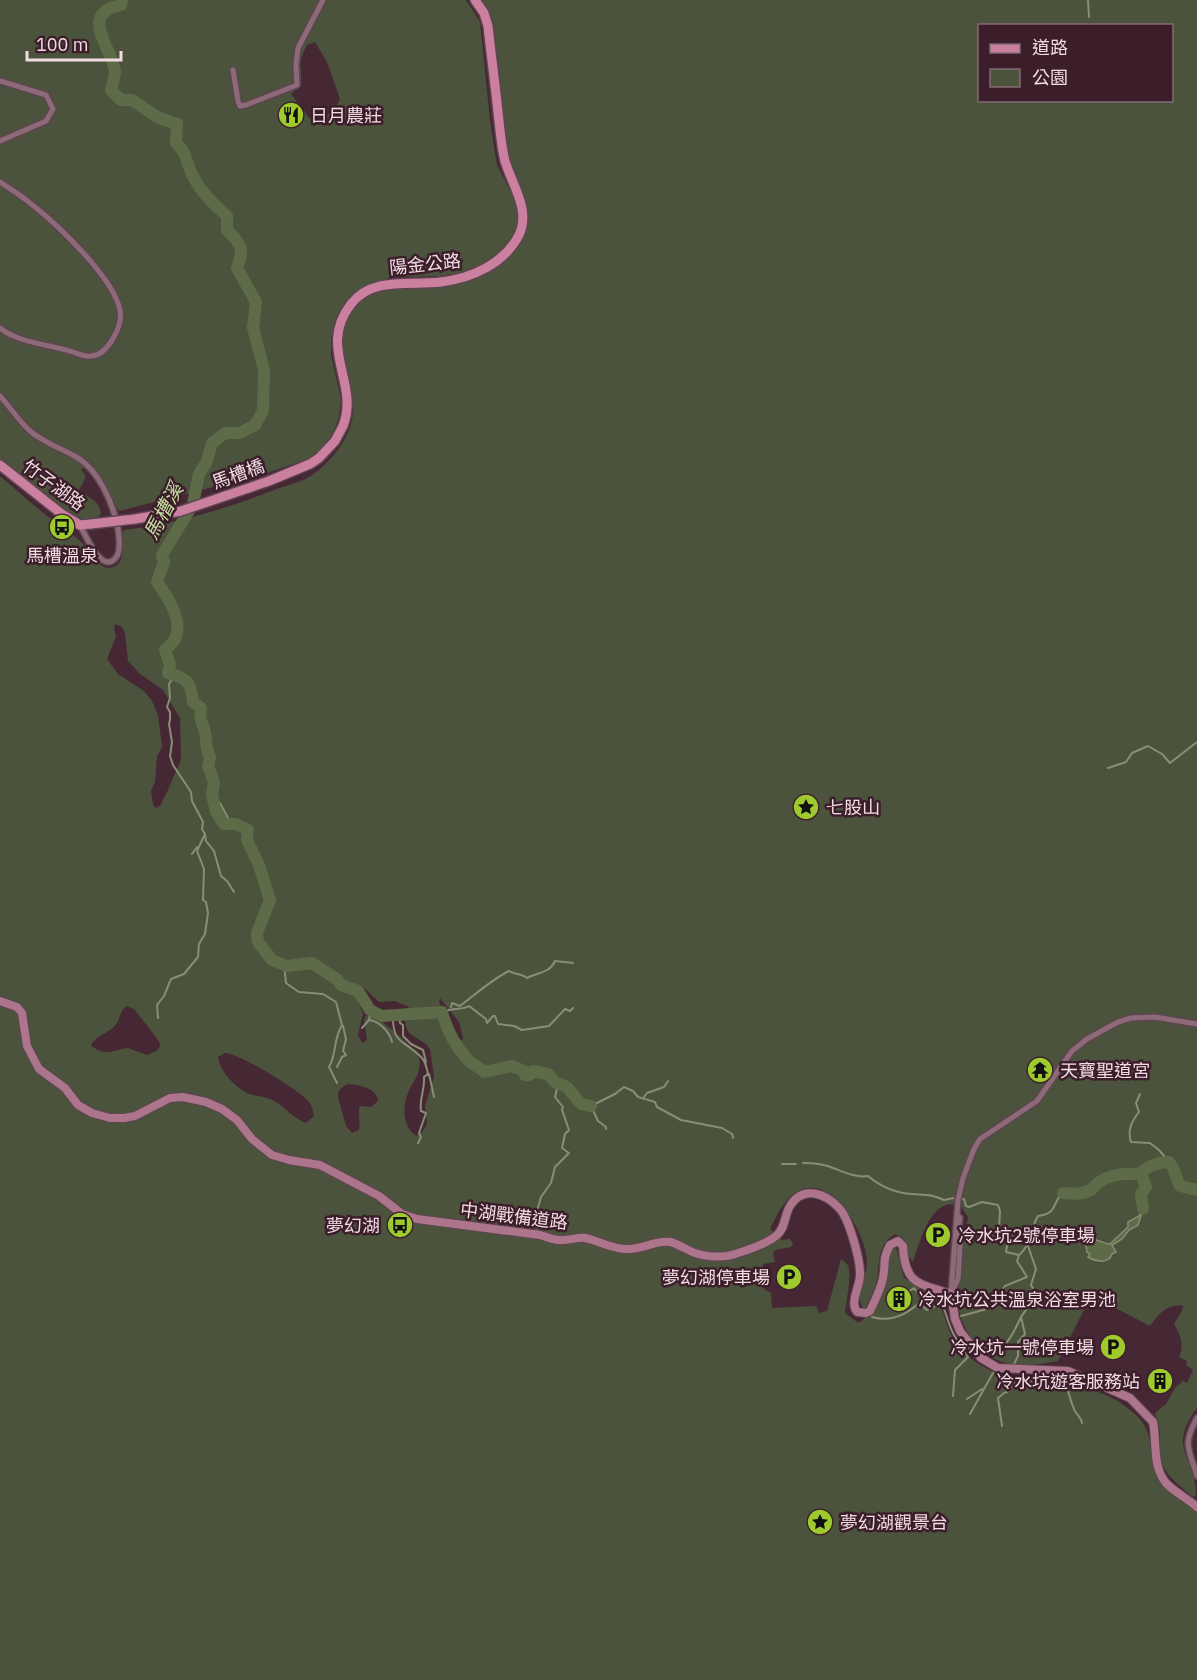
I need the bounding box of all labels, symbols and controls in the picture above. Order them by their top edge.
scale bar [27,24,122,62]
legend [978,24,1173,102]
text: 100 m [36,33,88,56]
text: 道路 [1032,36,1068,59]
text: 公園 [1032,66,1068,89]
restaurant icon: 日月農莊 [276,100,306,130]
place label: 日月農莊 [310,104,382,127]
street label: 陽金公路 [388,249,462,279]
street label: 馬槽橋 [209,454,267,494]
street label: 竹子湖路 [18,455,90,515]
water label: 馬槽溪 [137,476,190,544]
bus stop icon: 馬槽溫泉 [47,512,77,542]
place label: 馬槽溫泉 [26,544,98,567]
place icon: 七股山 [791,792,821,822]
place label: 七股山 [826,796,880,819]
temple icon: 天寶聖道宮 [1025,1055,1055,1085]
place label: 天寶聖道宮 [1060,1059,1150,1082]
street label: 中湖戰備道路 [459,1198,569,1234]
bus stop icon: 夢幻湖 [385,1210,415,1240]
place label: 夢幻湖 [326,1214,380,1237]
parking icon: 冷水坑2號停車場 [923,1220,953,1250]
place label: 冷水坑2號停車場 [958,1224,1095,1247]
parking icon: 夢幻湖停車場 [774,1262,804,1292]
place label: 夢幻湖停車場 [662,1266,770,1289]
building icon: 冷水坑公共溫泉浴室男池 [884,1284,914,1314]
place label: 冷水坑公共溫泉浴室男池 [918,1288,1116,1311]
parking icon: 冷水坑一號停車場 [1098,1332,1128,1362]
place label: 冷水坑一號停車場 [950,1336,1094,1359]
building icon: 冷水坑遊客服務站 [1145,1366,1175,1396]
place label: 冷水坑遊客服務站 [996,1370,1140,1393]
place icon: 夢幻湖觀景台 [805,1507,835,1537]
place label: 夢幻湖觀景台 [840,1511,948,1534]

